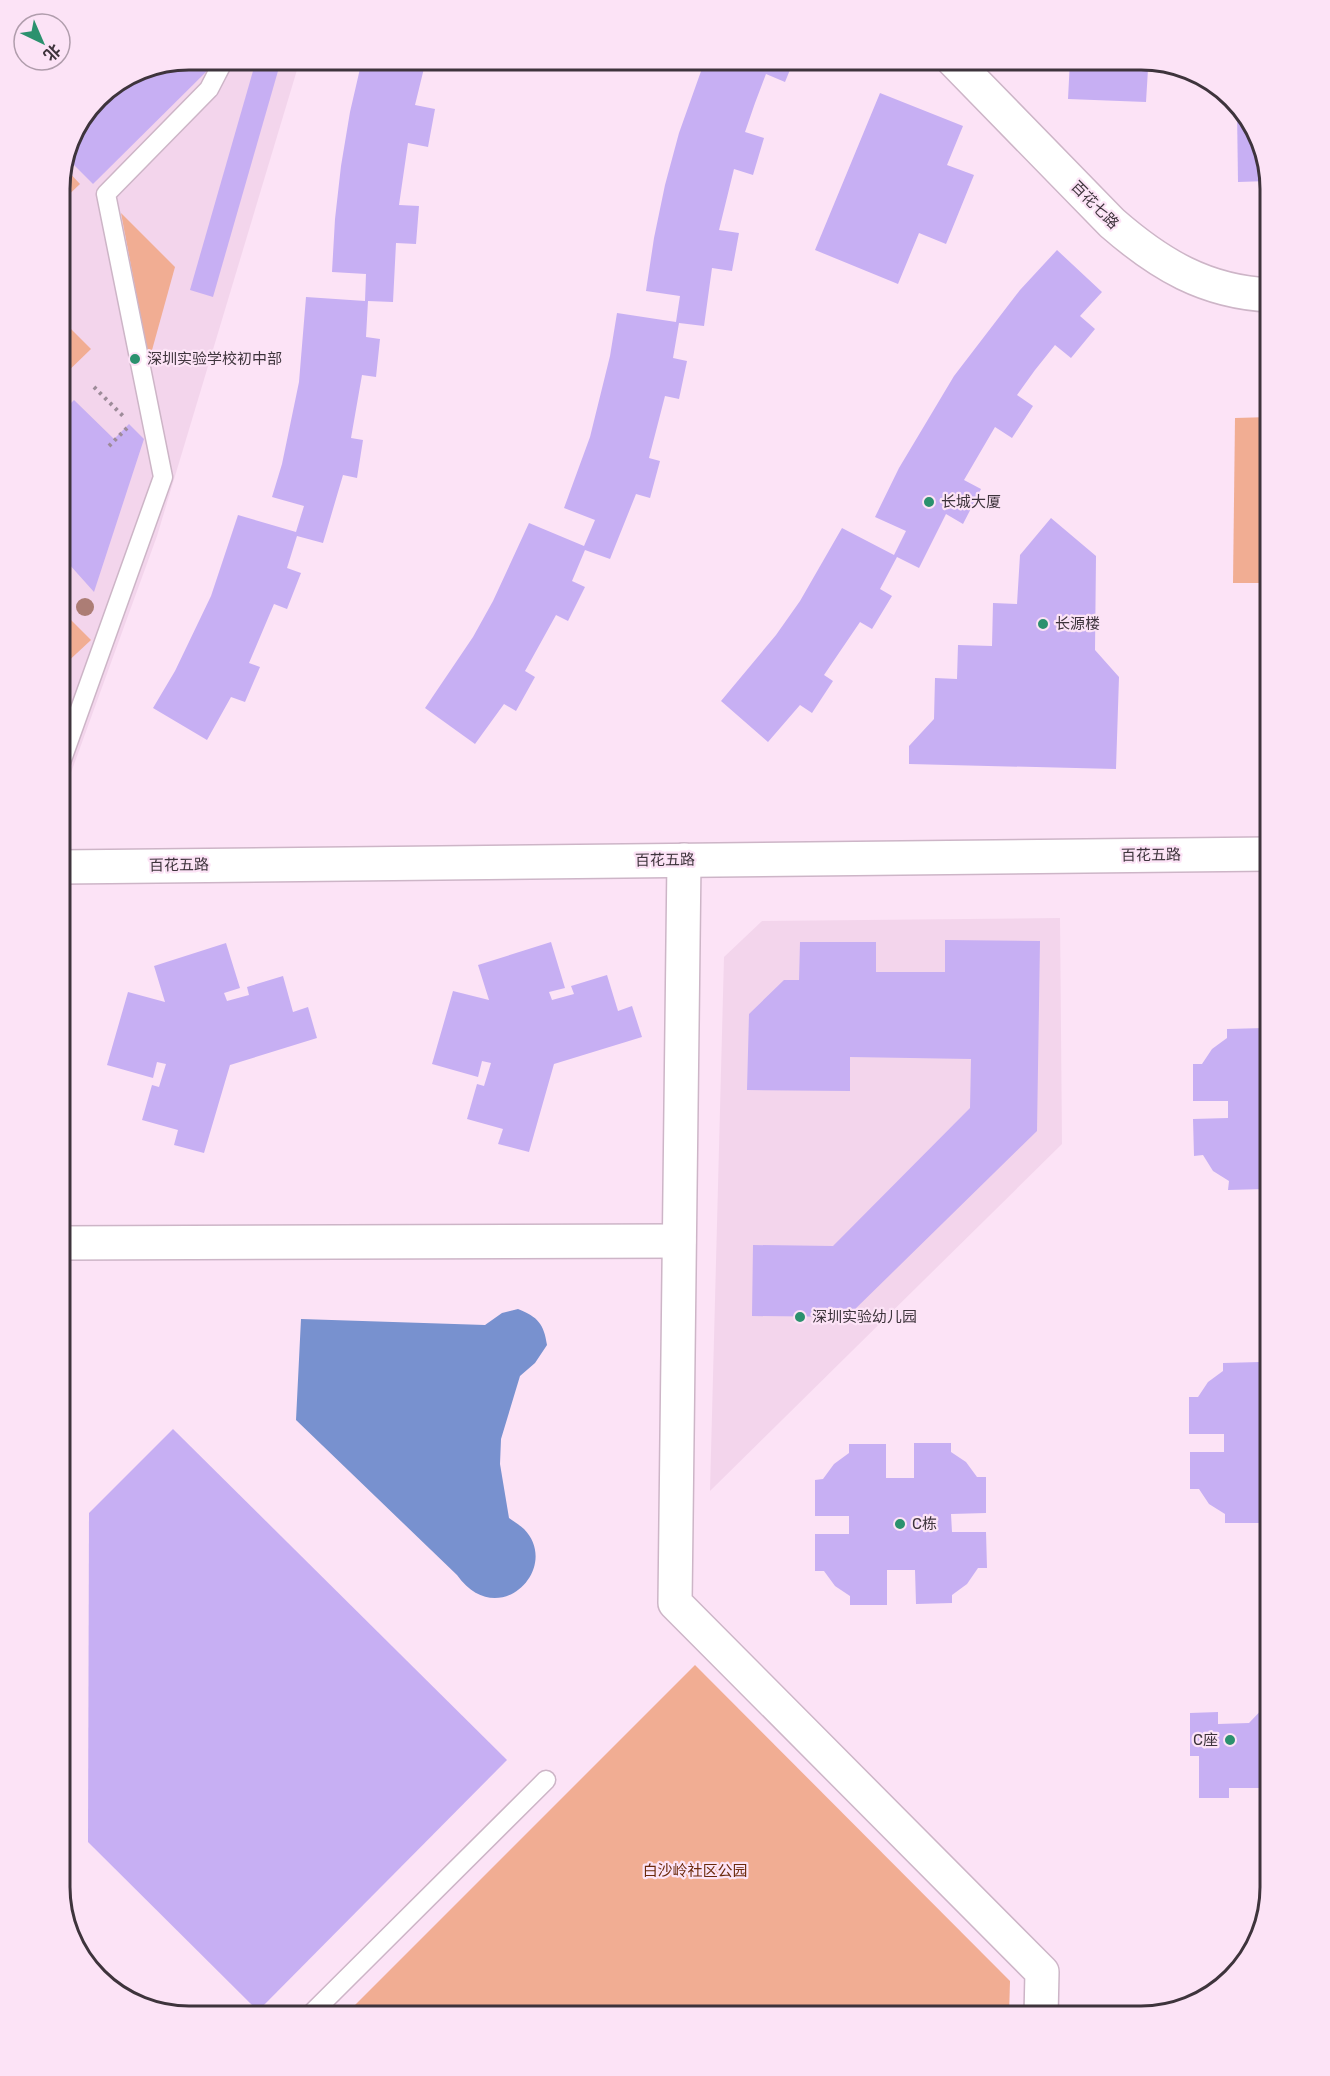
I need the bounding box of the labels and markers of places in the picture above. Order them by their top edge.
place label: 深圳实验学校初中部 [147,350,282,368]
marker: 深圳实验学校初中部 [128,352,142,366]
place label: 长城大厦 [941,493,1001,511]
marker: 长城大厦 [922,495,936,509]
place label: 长源楼 [1055,615,1100,633]
marker: 长源楼 [1036,617,1050,631]
place label: 深圳实验幼儿园 [812,1308,917,1326]
marker: 深圳实验幼儿园 [793,1310,807,1324]
place label: C栋 [912,1515,937,1533]
marker: C栋 [893,1517,907,1531]
place label: C座 [1193,1731,1218,1749]
marker: C座 [1223,1733,1237,1747]

